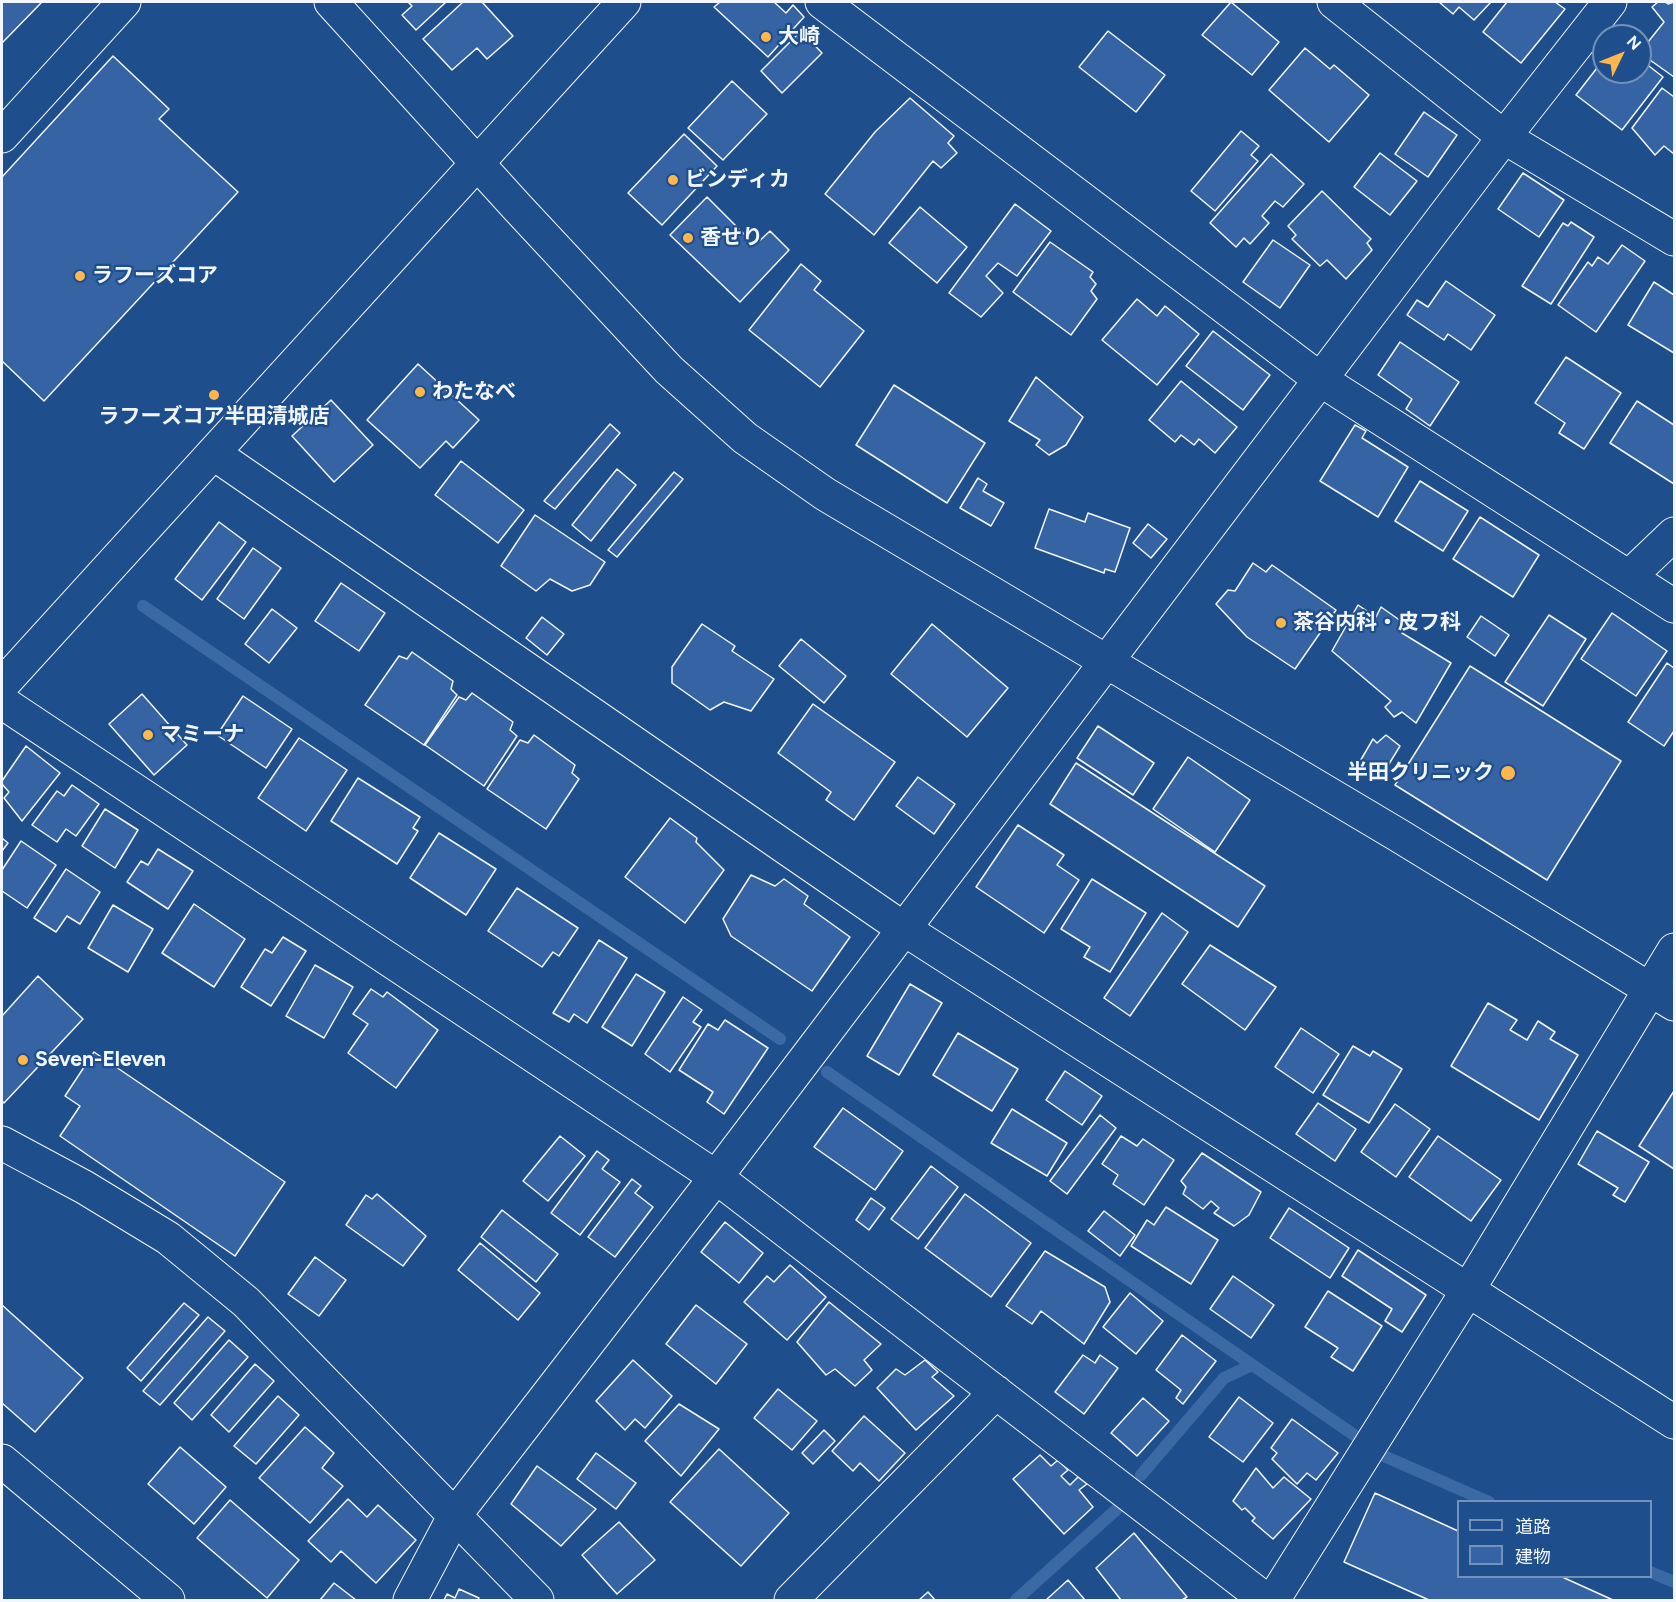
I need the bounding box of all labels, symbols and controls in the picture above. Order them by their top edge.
place label: 大崎 [778,24,820,50]
north arrow [1592,24,1652,84]
marker: 大崎 [759,30,773,44]
text: N [1623,32,1645,54]
place label: ビンディカ [685,167,790,193]
marker: ビンディカ [666,173,680,187]
place label: 香せり [700,225,763,251]
marker: 香せり [681,231,695,245]
place label: ラフーズコア [92,263,218,289]
marker: ラフーズコア [73,269,87,283]
place label: わたなべ [432,379,516,405]
marker: わたなべ [413,385,427,399]
marker: ラフーズコア半田清城店 [207,388,221,402]
place label: ラフーズコア半田清城店 [99,404,329,430]
place label: 茶谷内科・皮フ科 [1293,610,1461,636]
marker: 茶谷内科・皮フ科 [1274,616,1288,630]
place label: マミーナ [160,722,244,748]
marker: マミーナ [141,728,155,742]
place label: 半田クリニック [1347,760,1494,786]
marker: 半田クリニック [1499,764,1517,782]
place label: Seven-Eleven [35,1047,166,1073]
marker: Seven-Eleven [16,1053,30,1067]
legend [1457,1500,1652,1578]
text: 道路 [1515,1516,1551,1538]
text: 建物 [1515,1546,1551,1568]

